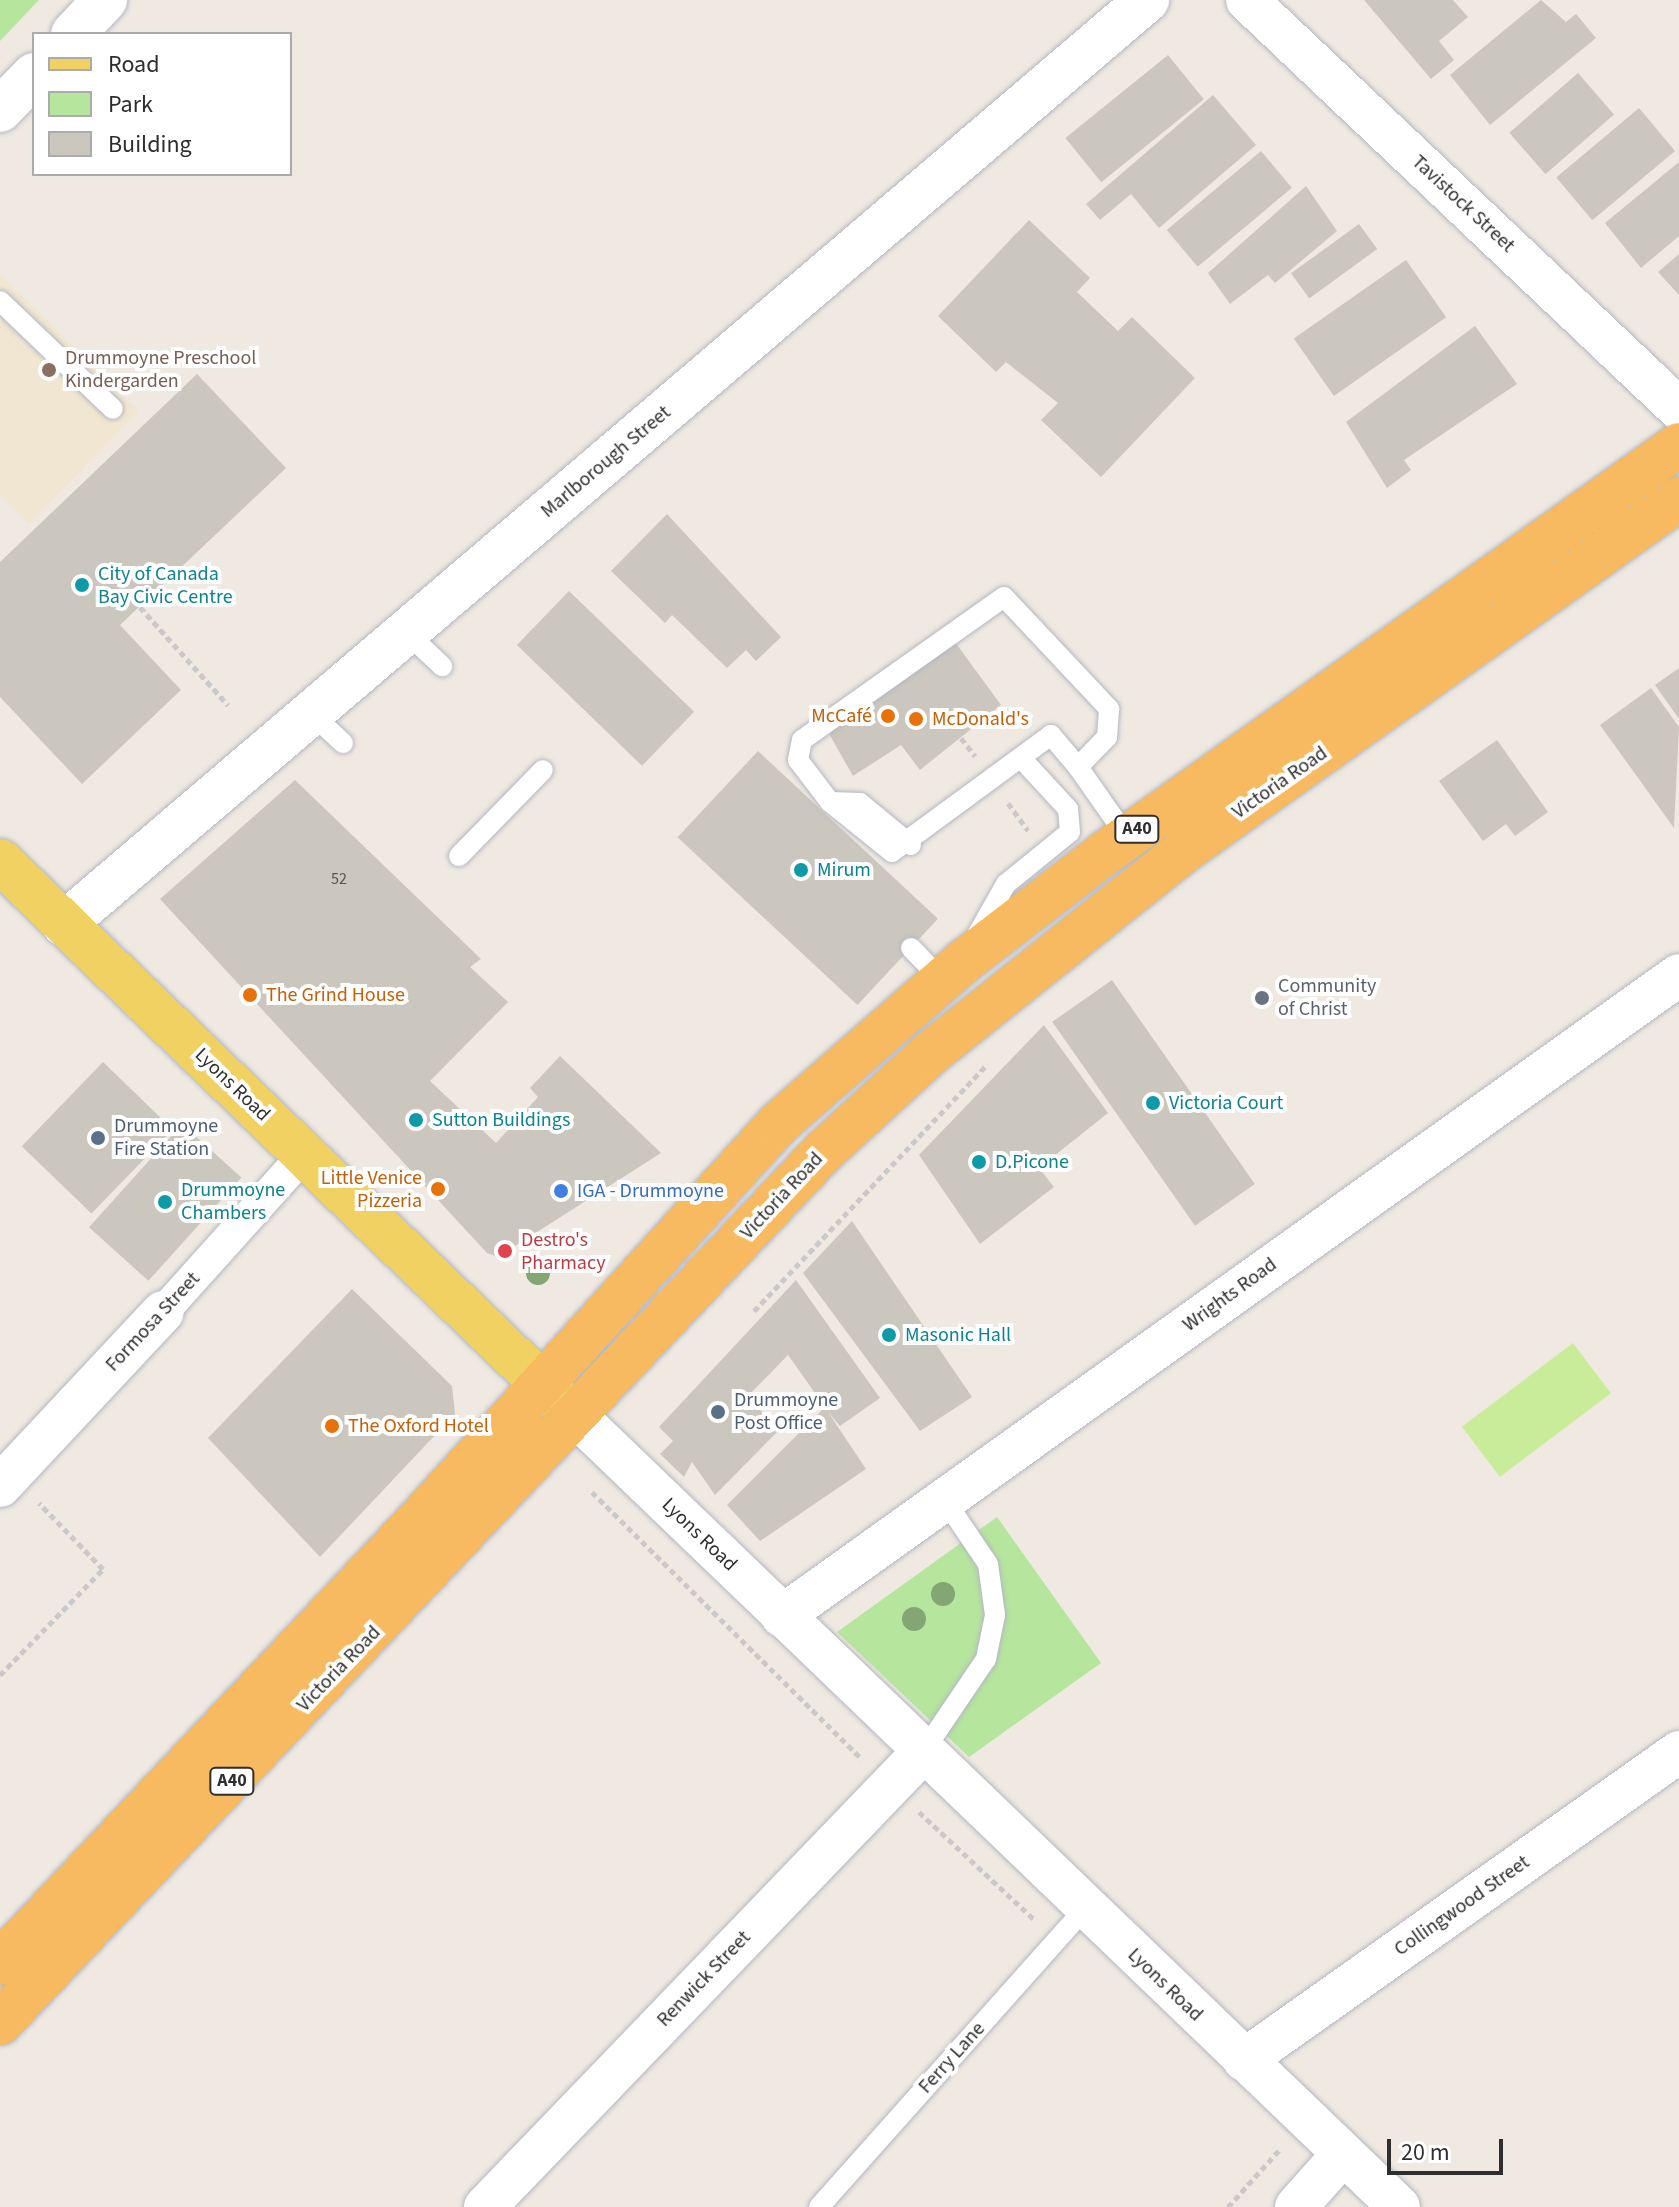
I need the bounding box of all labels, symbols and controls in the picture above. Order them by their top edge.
legend [32,32,292,176]
text: Road [108,47,160,82]
text: Park [108,87,153,122]
text: Building [108,127,192,162]
street label: Tavistock Street [1407,150,1519,258]
place label: Drummoyne Preschool Kindergarden [65,346,256,393]
marker: Drummoyne Preschool Kindergarden [40,361,58,379]
street label: Marlborough Street [536,401,676,523]
place label: City of Canada Bay Civic Centre [98,562,233,609]
marker: City of Canada Bay Civic Centre [73,576,91,594]
place label: McCafé [811,704,872,728]
marker: McCafé [879,707,897,725]
place label: McDonald's [932,707,1029,731]
marker: McDonald's [907,710,925,728]
street label: Victoria Road [1228,742,1332,824]
road number: A40 [1113,815,1161,843]
place label: Mirum [817,858,871,882]
marker: Mirum [792,861,810,879]
house number: 52 [331,869,347,889]
place label: Community of Christ [1278,974,1376,1021]
place label: The Grind House [266,983,405,1007]
marker: The Grind House [241,986,259,1004]
marker: Community of Christ [1253,989,1271,1007]
street label: Lyons Road [189,1043,275,1127]
place label: Victoria Court [1169,1091,1283,1115]
marker: Victoria Court [1144,1094,1162,1112]
place label: Sutton Buildings [432,1108,570,1132]
marker: Sutton Buildings [407,1111,425,1129]
place label: Drummoyne Fire Station [114,1114,218,1161]
marker: Drummoyne Fire Station [89,1129,107,1147]
street label: Victoria Road [736,1147,828,1245]
place label: D.Picone [995,1150,1069,1174]
marker: D.Picone [970,1153,988,1171]
place label: Little Venice Pizzeria [321,1166,422,1213]
place label: Drummoyne Chambers [181,1178,285,1225]
place label: IGA - Drummoyne [577,1179,724,1203]
marker: Little Venice Pizzeria [429,1180,447,1198]
marker: IGA - Drummoyne [552,1182,570,1200]
marker: Drummoyne Chambers [156,1193,174,1211]
place label: Destro's Pharmacy [521,1228,605,1275]
marker: Destro's Pharmacy [496,1242,514,1260]
street label: Wrights Road [1178,1253,1282,1337]
street label: Formosa Street [101,1267,205,1377]
place label: Masonic Hall [905,1323,1011,1347]
marker: Masonic Hall [880,1326,898,1344]
place label: Drummoyne Post Office [734,1388,838,1435]
marker: Drummoyne Post Office [709,1403,727,1421]
place label: The Oxford Hotel [348,1414,489,1438]
marker: The Oxford Hotel [323,1417,341,1435]
street label: Lyons Road [656,1493,742,1577]
street label: Victoria Road [292,1621,386,1717]
road number: A40 [208,1767,256,1795]
street label: Collingwood Street [1390,1850,1534,1962]
street label: Renwick Street [652,1926,756,2032]
street label: Lyons Road [1122,1943,1208,2027]
street label: Ferry Lane [914,2017,990,2099]
scale bar [1391,2123,1507,2173]
text: 20 m [1401,2135,1450,2170]

